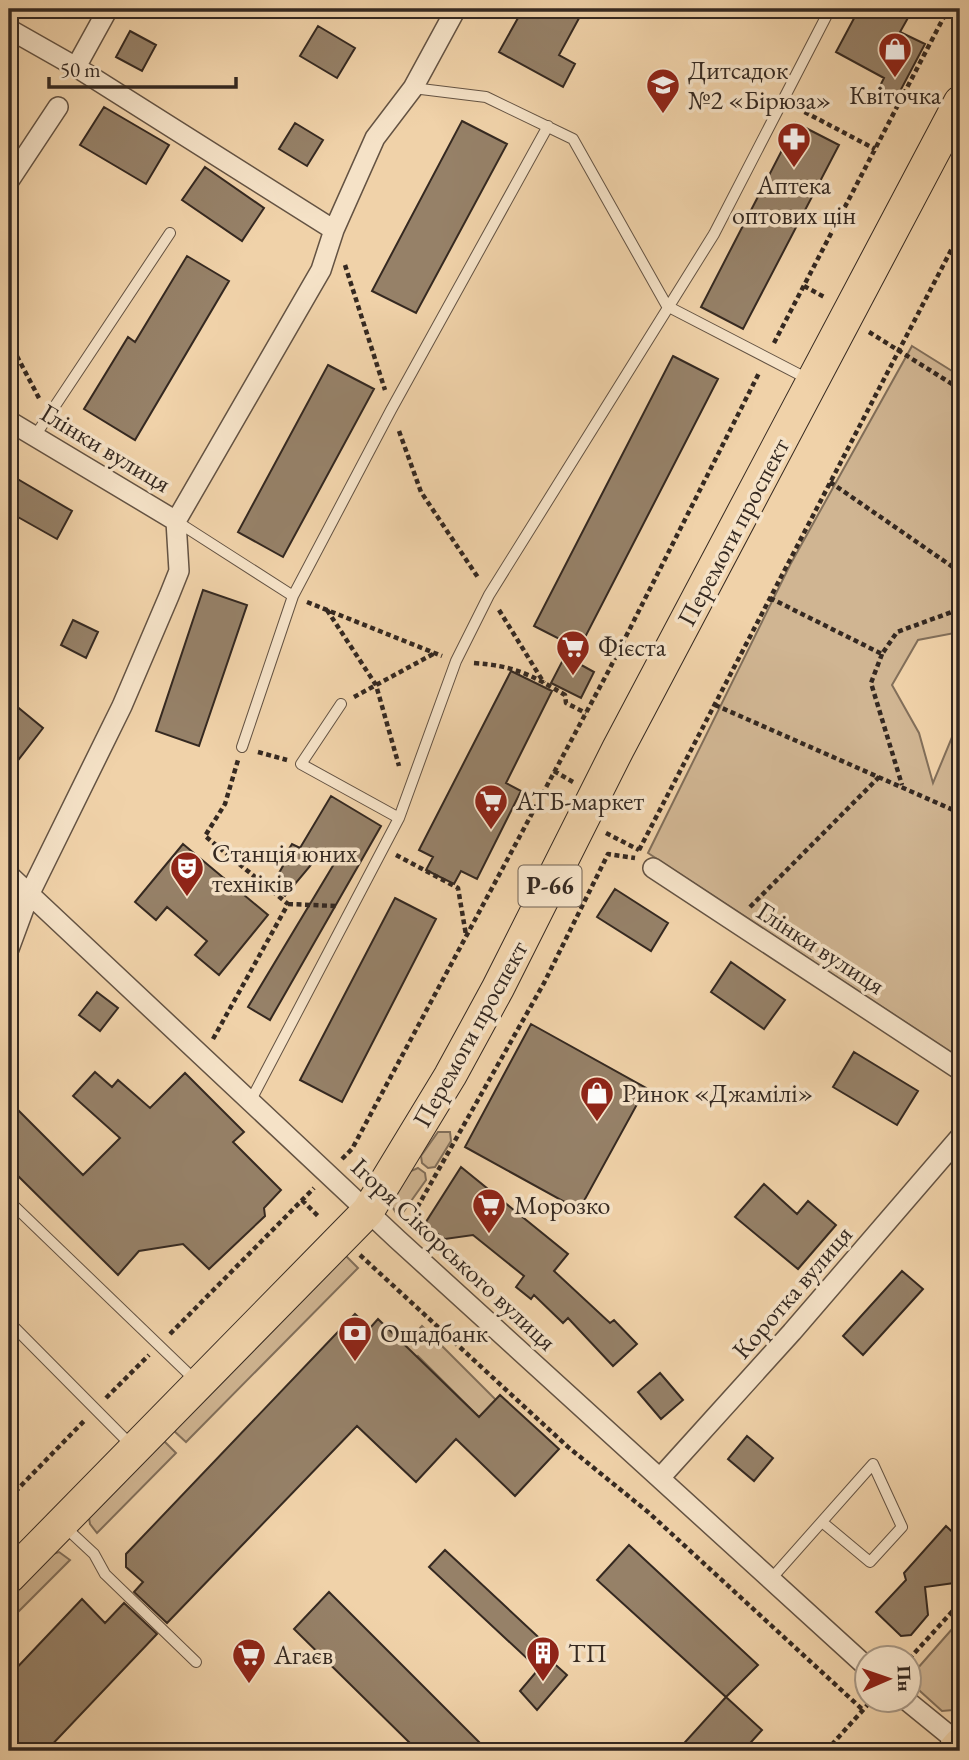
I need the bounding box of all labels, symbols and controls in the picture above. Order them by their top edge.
shop icon: Квіточка [876,30,914,79]
scale bar [49,46,236,90]
place label: Дитсадок №2 «Бірюза» [688,53,831,117]
text: 50 m [60,56,101,83]
school or university icon: Дитсадок №2 «Бірюза» [644,66,682,115]
place label: Квіточка [849,78,942,112]
pharmacy icon: Аптека оптових цін [775,120,813,169]
place label: Аптека оптових цін [732,168,856,232]
street label: Глінки вулиця [35,396,177,500]
street label: Перемоги проспект [669,432,797,632]
supermarket icon: Фієста [554,628,592,677]
place label: Фієста [598,630,667,664]
supermarket icon: АТБ-маркет [472,782,510,831]
place label: АТБ-маркет [515,784,644,818]
place label: Станція юних техніків [212,836,358,900]
theatre icon: Станція юних техніків [168,849,206,898]
road number: Р-66 [518,866,582,906]
street label: Глінки вулиця [750,894,892,1002]
street label: Перемоги проспект [405,934,536,1133]
shop icon: Ринок «Джамілі» [578,1074,616,1123]
place label: Ринок «Джамілі» [622,1076,813,1110]
street label: Ігоря Сікорського вулиця [344,1150,564,1358]
supermarket icon: Морозко [470,1186,508,1235]
place label: Морозко [514,1188,610,1222]
street label: Коротка вулиця [724,1218,860,1366]
bank icon: Ощадбанк [336,1314,374,1363]
place label: Ощадбанк [380,1316,489,1350]
building icon: ТП [524,1634,562,1683]
supermarket icon: Агаєв [230,1636,268,1685]
place label: ТП [568,1636,607,1670]
place label: Агаєв [273,1638,333,1672]
north arrow [853,1644,923,1714]
text: Пн [892,1665,917,1692]

